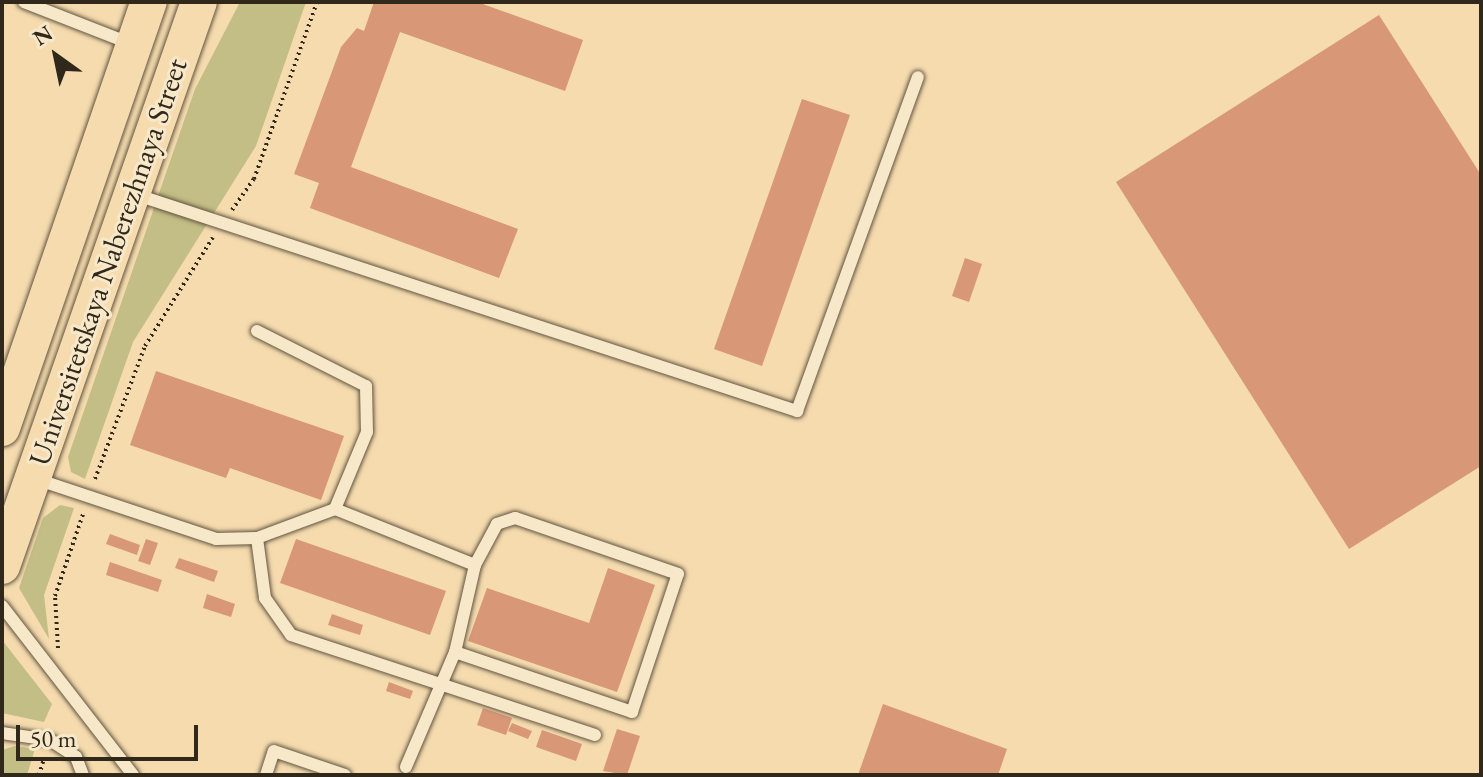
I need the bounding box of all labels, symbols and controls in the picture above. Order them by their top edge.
north arrow [16,16,96,96]
text: N [27,18,58,52]
street label: Universitetskaya Naberezhnaya Street [21,54,195,470]
scale bar [20,709,202,759]
text: 50 m [30,723,77,754]

